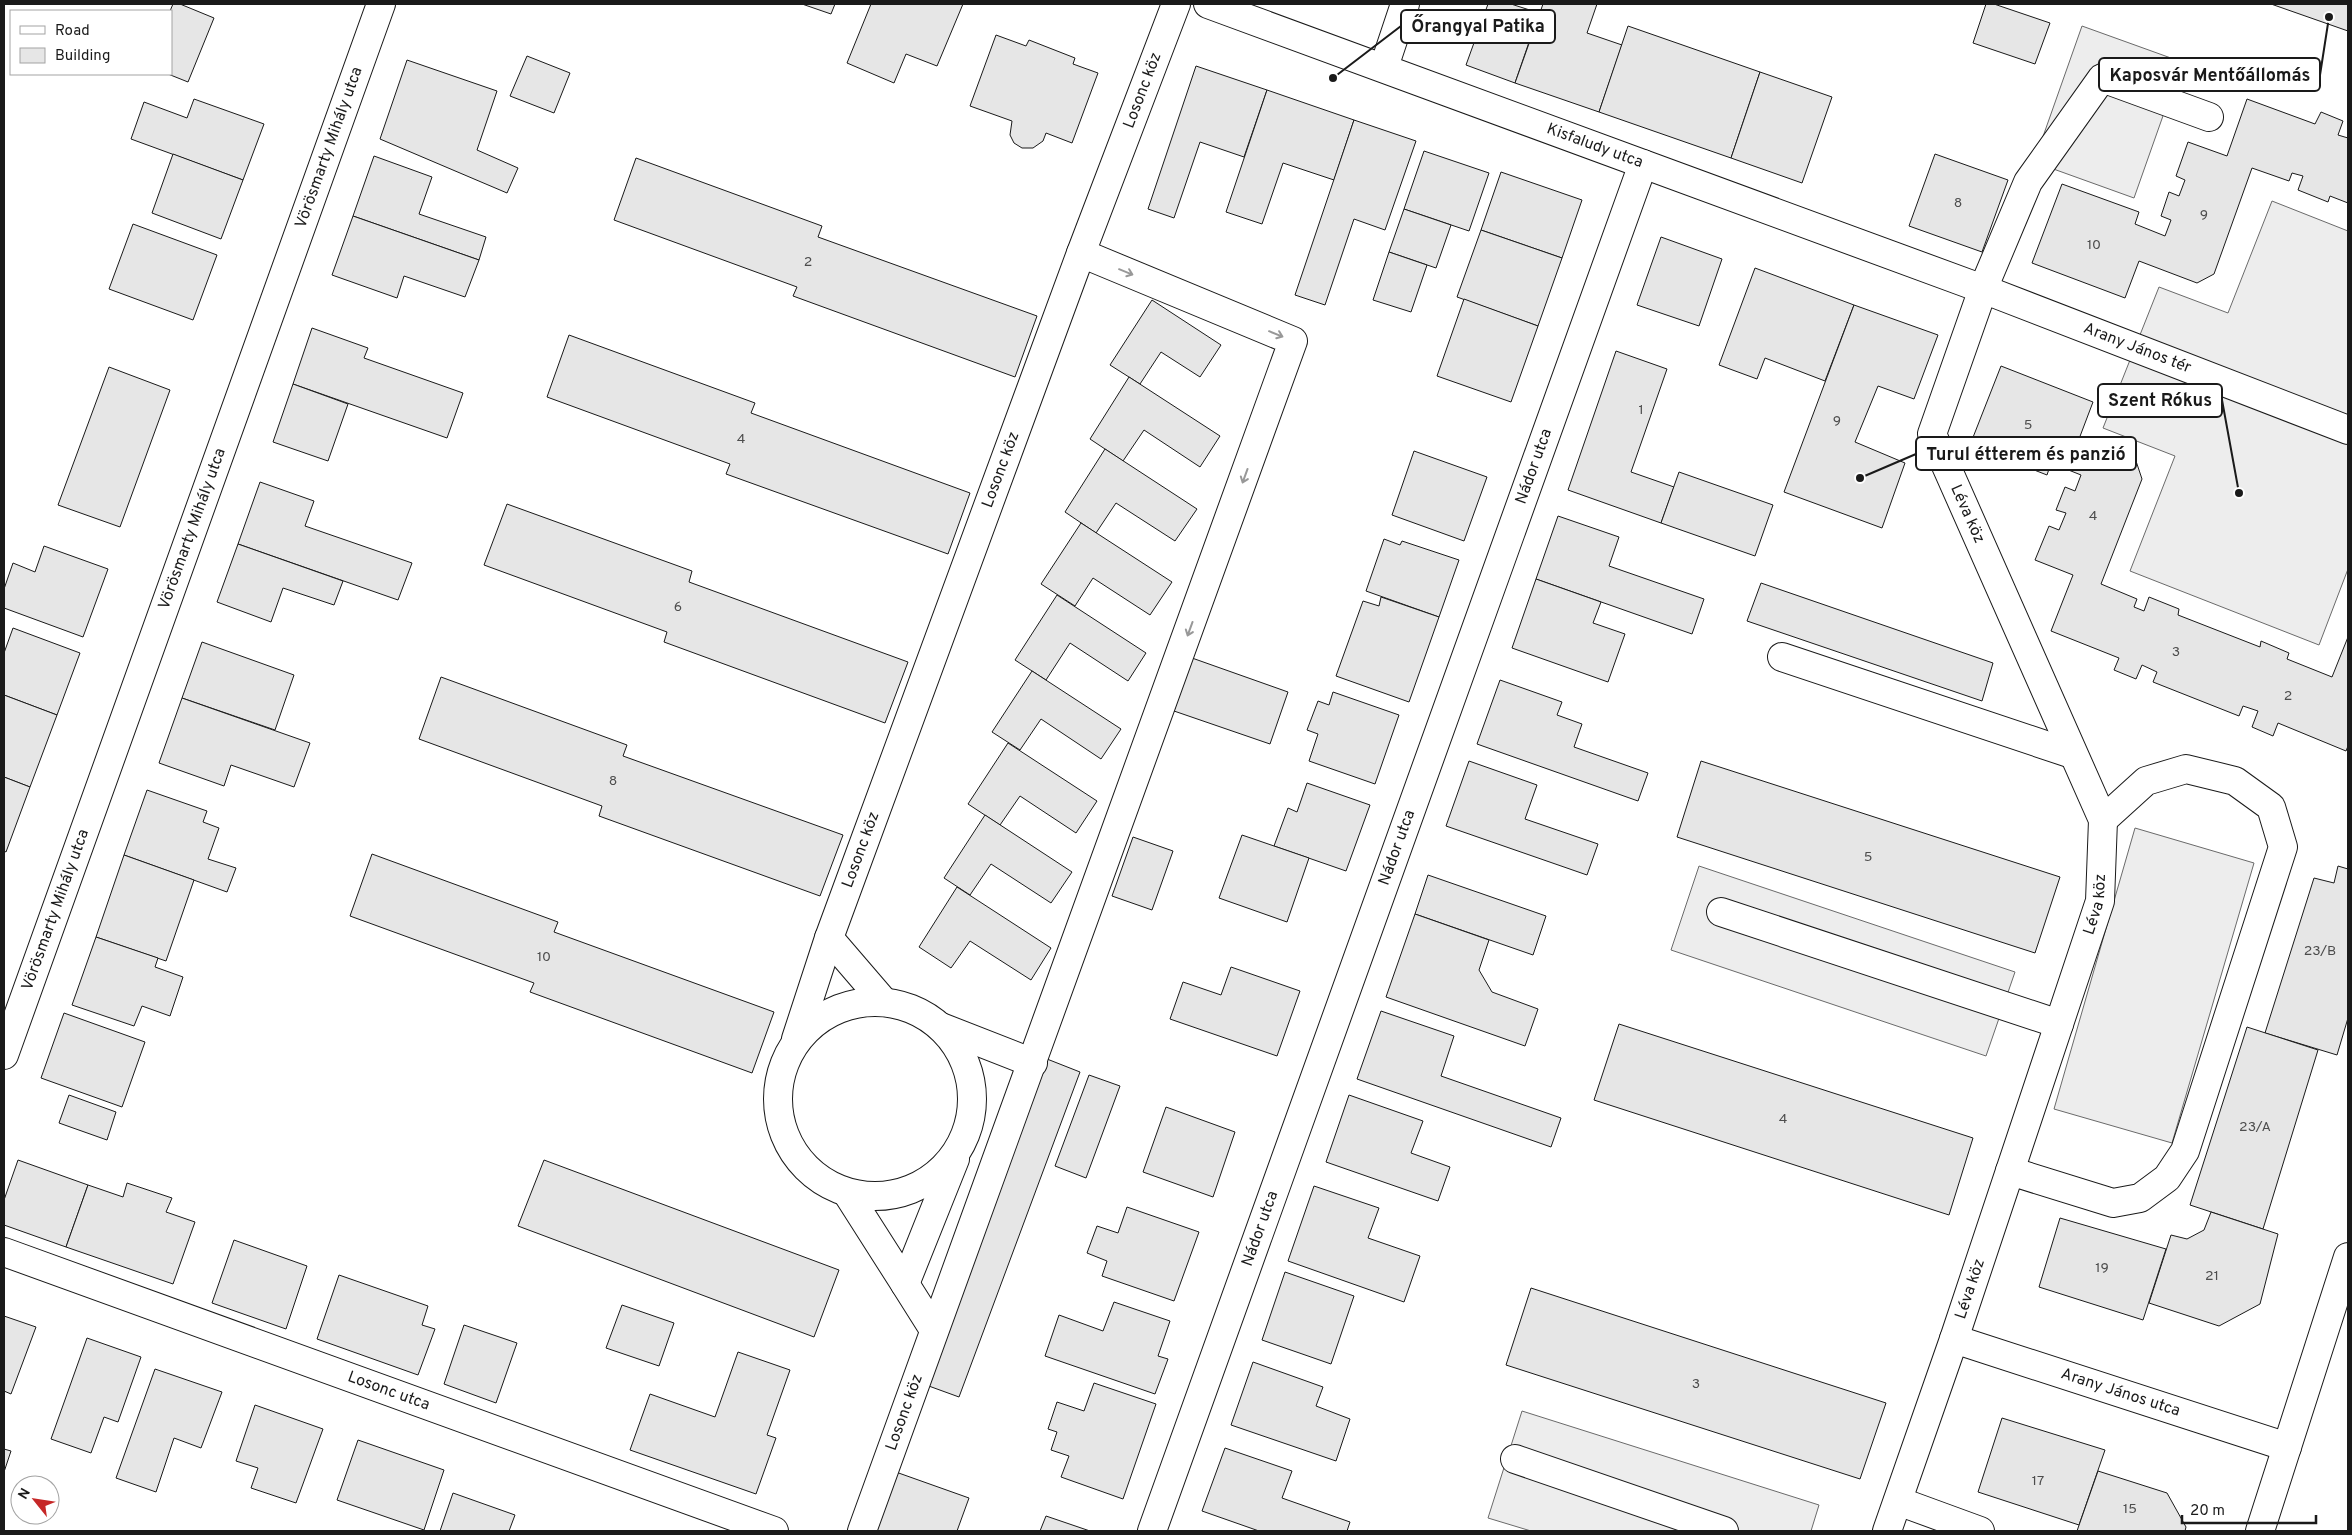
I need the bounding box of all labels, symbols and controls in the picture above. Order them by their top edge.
legend [10,10,172,75]
callout: Őrangyal Patika [1401,10,1555,43]
text: Őrangyal Patika [1411,14,1545,39]
text: Road [55,22,90,41]
text: Building [55,47,110,66]
street label: Losonc köz [1119,50,1167,131]
callout: Kaposvár Mentőállomás [2099,58,2320,91]
street label: Vörösmarty Mihály utca [291,64,368,231]
text: Kaposvár Mentőállomás [2110,65,2310,88]
street label: Kisfaludy utca [1544,119,1646,173]
house number: 8 [1954,195,1962,212]
house number: 9 [2200,207,2208,224]
house number: 10 [2087,237,2101,254]
house number: 2 [804,254,812,271]
one-way arrow [1118,268,1133,277]
street label: Arany János tér [2080,319,2194,378]
one-way arrow [1268,329,1283,339]
callout: Szent Rókus [2098,384,2222,417]
text: Szent Rókus [2108,390,2212,413]
house number: 1 [1638,402,1644,419]
house number: 9 [1833,413,1841,430]
house number: 5 [2024,417,2032,434]
street label: Nádor utca [1512,426,1557,507]
street label: Losonc köz [978,429,1024,511]
house number: 4 [737,431,745,448]
callout: Turul étterem és panzió [1916,437,2136,470]
text: Turul étterem és panzió [1926,444,2126,467]
street label: Vörösmarty Mihály utca [155,445,231,612]
one-way arrow [1240,468,1249,483]
street label: Léva köz [1945,481,1989,547]
house number: 4 [2089,508,2097,525]
house number: 6 [674,599,682,616]
one-way arrow [1185,621,1194,636]
house number: 3 [2172,644,2180,661]
house number: 2 [2284,688,2292,705]
house number: 8 [609,773,617,790]
street label: Nádor utca [1375,807,1420,888]
street label: Losonc köz [838,809,885,891]
street label: Vörösmarty Mihály utca [18,827,94,993]
house number: 5 [1864,849,1872,866]
street label: Léva köz [2079,873,2111,938]
house number: 23/B [2304,943,2336,960]
house number: 10 [537,949,551,966]
house number: 4 [1779,1111,1787,1128]
house number: 23/A [2239,1119,2271,1136]
street label: Nádor utca [1238,1188,1283,1269]
street label: Léva köz [1951,1256,1990,1322]
house number: 19 [2095,1260,2109,1277]
house number: 21 [2205,1268,2219,1285]
street label: Arany János utca [2058,1364,2183,1422]
street label: Losonc utca [345,1367,432,1415]
street label: Losonc köz [882,1372,928,1453]
house number: 3 [1692,1376,1700,1393]
house number: 17 [2032,1473,2044,1490]
north arrow [10,1475,60,1525]
text: N [15,1486,35,1503]
scale bar [2182,1492,2316,1524]
house number: 15 [2123,1501,2137,1518]
text: 20 m [2190,1502,2225,1521]

